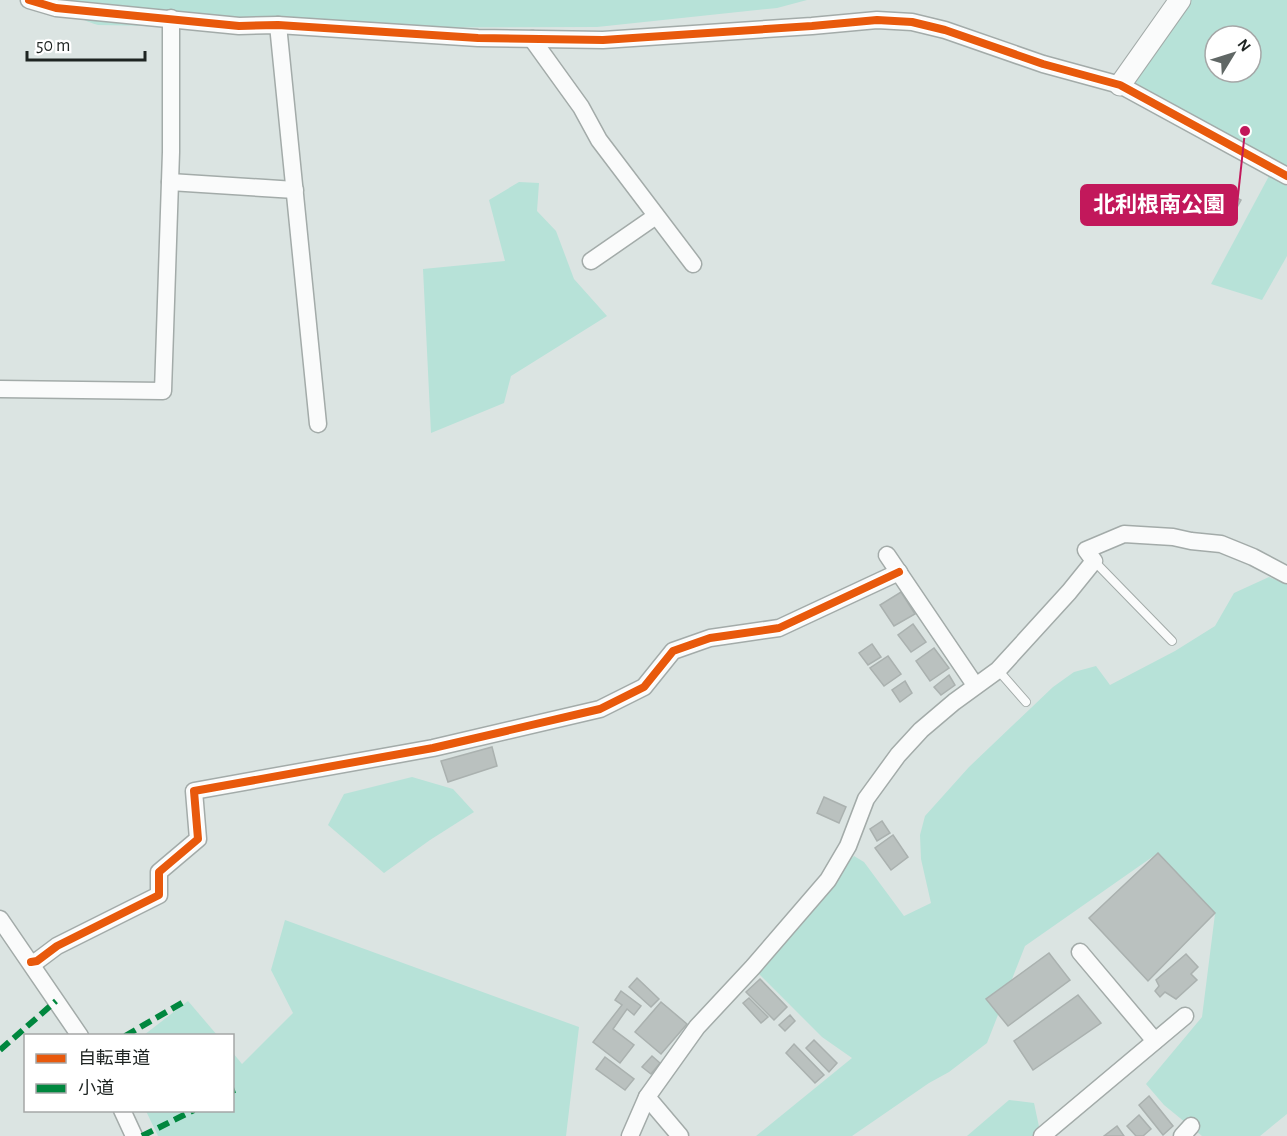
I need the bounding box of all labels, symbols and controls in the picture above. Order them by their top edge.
scale bar [27,24,146,62]
north arrow [1203,24,1263,84]
text: N [1234,36,1254,55]
text: 50 m [36,37,70,55]
callout: 北利根南公園 [1081,185,1237,225]
text: 北利根南公園 [1093,193,1225,216]
legend [24,1034,234,1112]
text: 自転車道 [78,1048,150,1068]
text: 小道 [78,1078,114,1098]

